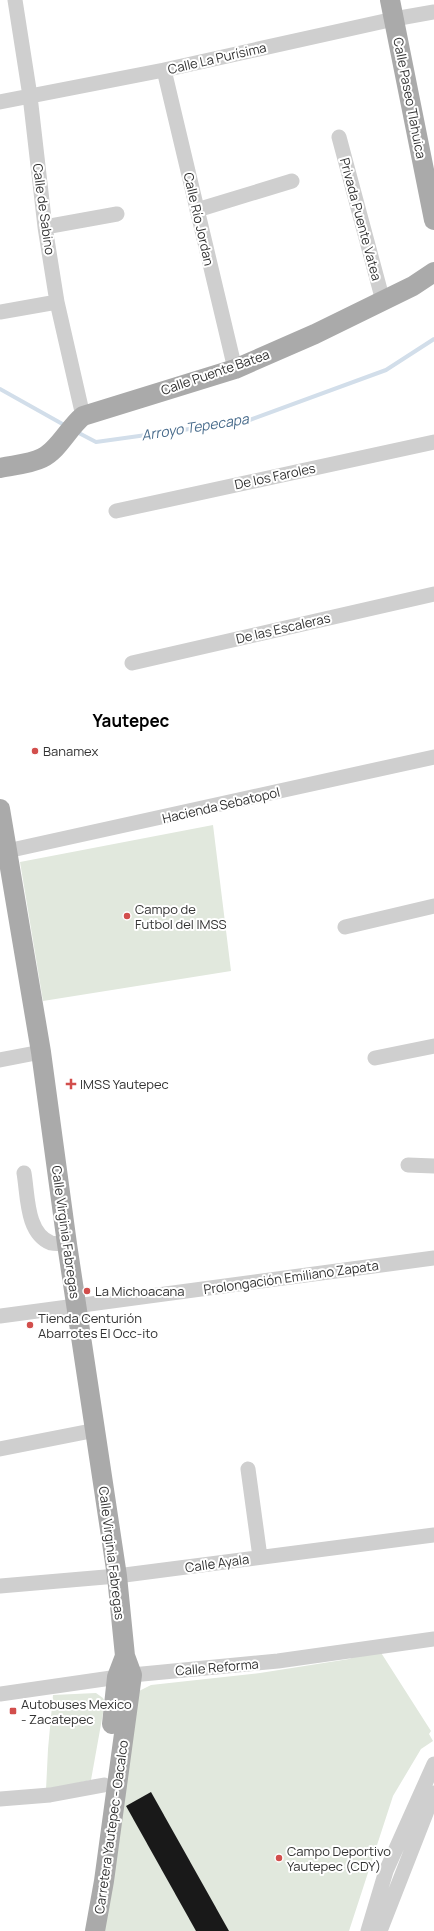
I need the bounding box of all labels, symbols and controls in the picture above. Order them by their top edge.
street label: Calle Paseo Tlahuica [389,36,431,160]
street label: Calle La Purísima [166,38,268,78]
street label: Privada Puente Vatea [336,156,386,282]
street label: Calle de Sabino [29,162,59,256]
street label: Calle Río Jordan [180,171,218,267]
street label: Calle Puente Batea [158,345,272,399]
water label: Arroyo Tepecapa [140,408,251,444]
street label: De los Faroles [233,459,317,493]
street label: De las Escaleras [234,608,332,648]
district label: Yautepec [93,709,170,732]
place label: Banamex [43,742,98,760]
marker: Banamex [30,746,40,756]
street label: Hacienda Sebatopol [160,783,282,827]
place label: Campo de Futbol del IMSS [135,900,227,933]
marker: Campo de Futbol del IMSS [122,911,132,921]
place label: IMSS Yautepec [80,1075,169,1093]
marker: IMSS Yautepec [65,1078,77,1090]
street label: Calle Virginia Fabregas [48,1164,84,1300]
street label: Prolongación Emiliano Zapata [202,1256,380,1298]
place label: La Michoacana [95,1282,185,1300]
marker: La Michoacana [82,1286,92,1296]
place label: Tienda Centurión Abarrotes El Occ-ito [38,1309,158,1342]
marker: Tienda Centurión Abarrotes El Occ-ito [25,1320,35,1330]
street label: Calle Virginia Fabregas [95,1485,129,1621]
street label: Calle Ayala [184,1550,250,1576]
street label: Calle Reforma [175,1654,259,1680]
place label: Autobuses Mexico - Zacatepec [21,1695,132,1728]
marker: Autobuses Mexico - Zacatepec [8,1706,18,1716]
street label: Carretera Yautepec - Oacalco [90,1739,132,1915]
place label: Campo Deportivo Yautepec (CDY) [287,1842,391,1875]
marker: Campo Deportivo Yautepec (CDY) [274,1853,284,1863]

